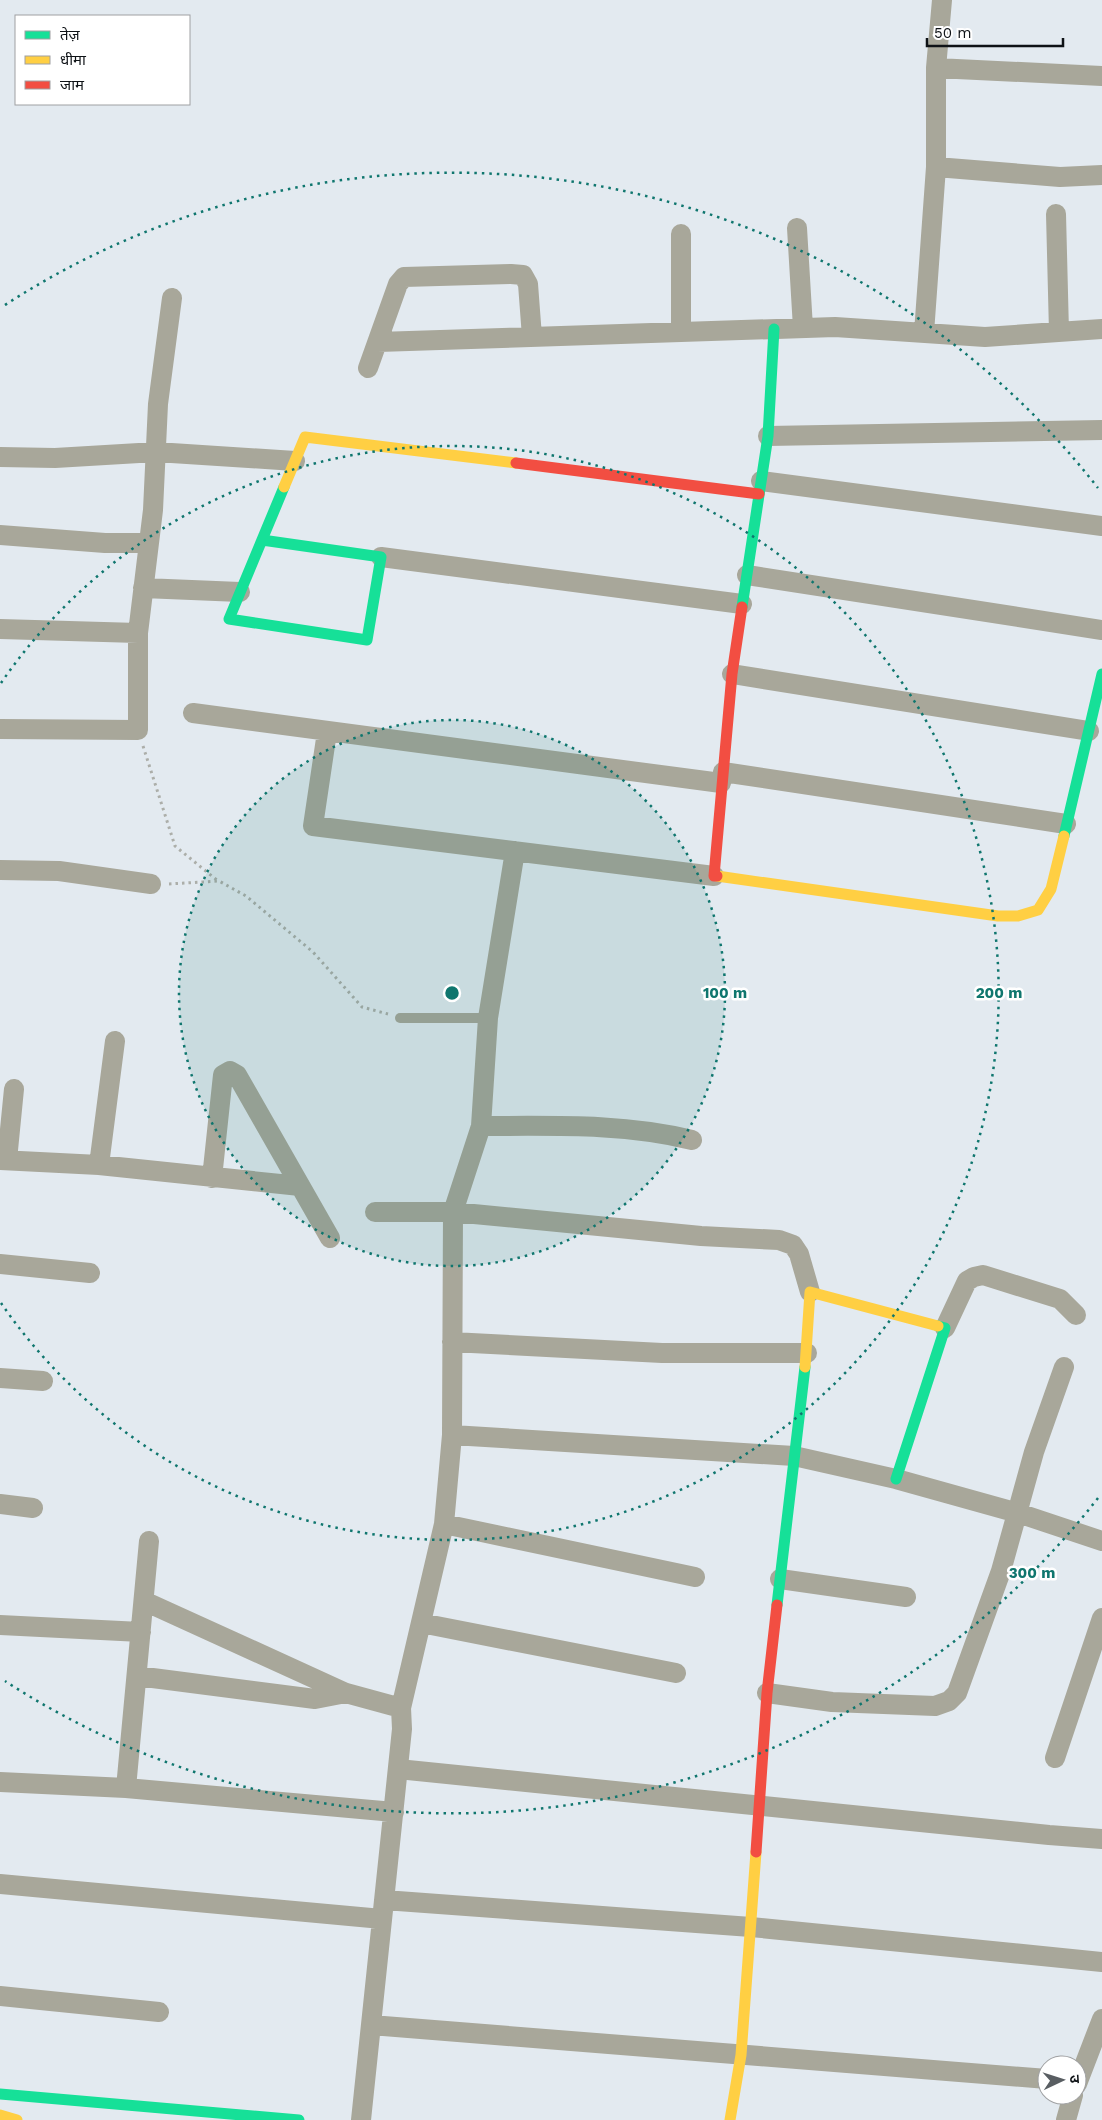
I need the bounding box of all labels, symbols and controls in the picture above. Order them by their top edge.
legend [15,15,190,105]
scale bar [927,15,1063,47]
text: 50 m [934,24,971,42]
text: तेज़ [60,26,81,44]
text: धीमा [60,51,87,69]
text: जाम [60,76,85,94]
centre of rings [443,984,461,1002]
text: 100 m [703,984,747,1002]
text: 200 m [976,984,1022,1002]
text: 300 m [1009,1564,1055,1582]
north arrow [1037,2055,1087,2105]
text: उ [1067,2074,1083,2085]

